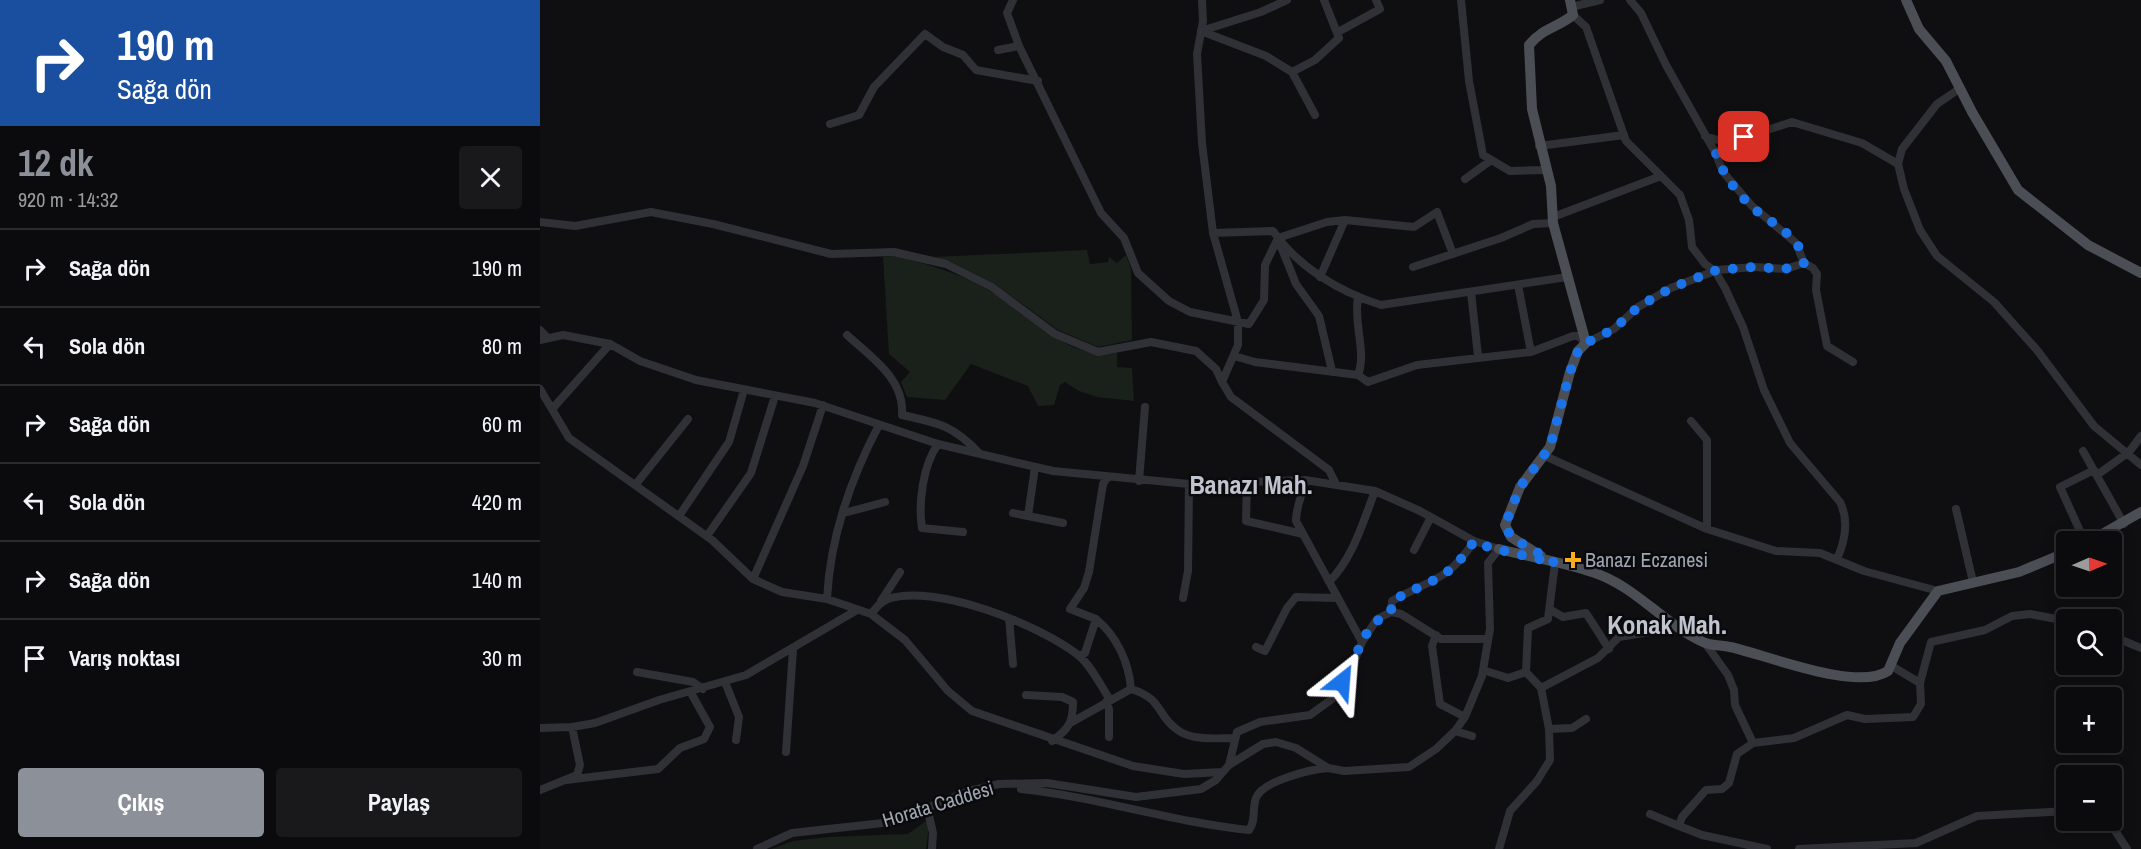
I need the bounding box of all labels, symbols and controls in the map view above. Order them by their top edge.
text: 190 m [117,17,215,73]
icon: right [18,24,96,102]
text: Sağa dön [117,71,212,107]
pin [1718,111,1769,162]
icon: arrive [1727,120,1760,153]
text: 12 dk [18,139,94,187]
button: close [459,146,522,209]
text: 920 m · 14:32 [18,186,118,213]
icon: right [18,252,51,285]
text: Sağa dön [69,253,150,283]
text: 190 m [472,253,522,283]
icon: left [18,330,51,363]
text: Sola dön [69,331,145,361]
text: 80 m [482,331,522,361]
icon: right [18,408,51,441]
text: Sağa dön [69,409,150,439]
text: 60 m [482,409,522,439]
district label: Banazı Mah. [1189,467,1313,502]
icon: left [18,486,51,519]
text: Sola dön [69,487,145,517]
text: 420 m [472,487,522,517]
north arrow [2056,531,2122,597]
map controls [2056,531,2122,831]
place label: Banazı Eczanesi [1585,546,1708,573]
marker: Banazı Eczanesi [1566,553,1580,567]
icon: right [18,564,51,597]
text: Sağa dön [69,565,150,595]
text: 140 m [472,565,522,595]
district label: Konak Mah. [1607,607,1727,642]
button: search [2056,609,2122,675]
icon: arrive [18,642,51,675]
text: Varış noktası [69,643,180,673]
text: 30 m [482,643,522,673]
position arrow [1310,650,1374,714]
button: + [2056,687,2122,753]
button: − [2056,765,2122,831]
button: Çıkış [18,768,264,837]
button: Paylaş [276,768,522,837]
street label: Horata Caddesi [879,774,997,833]

